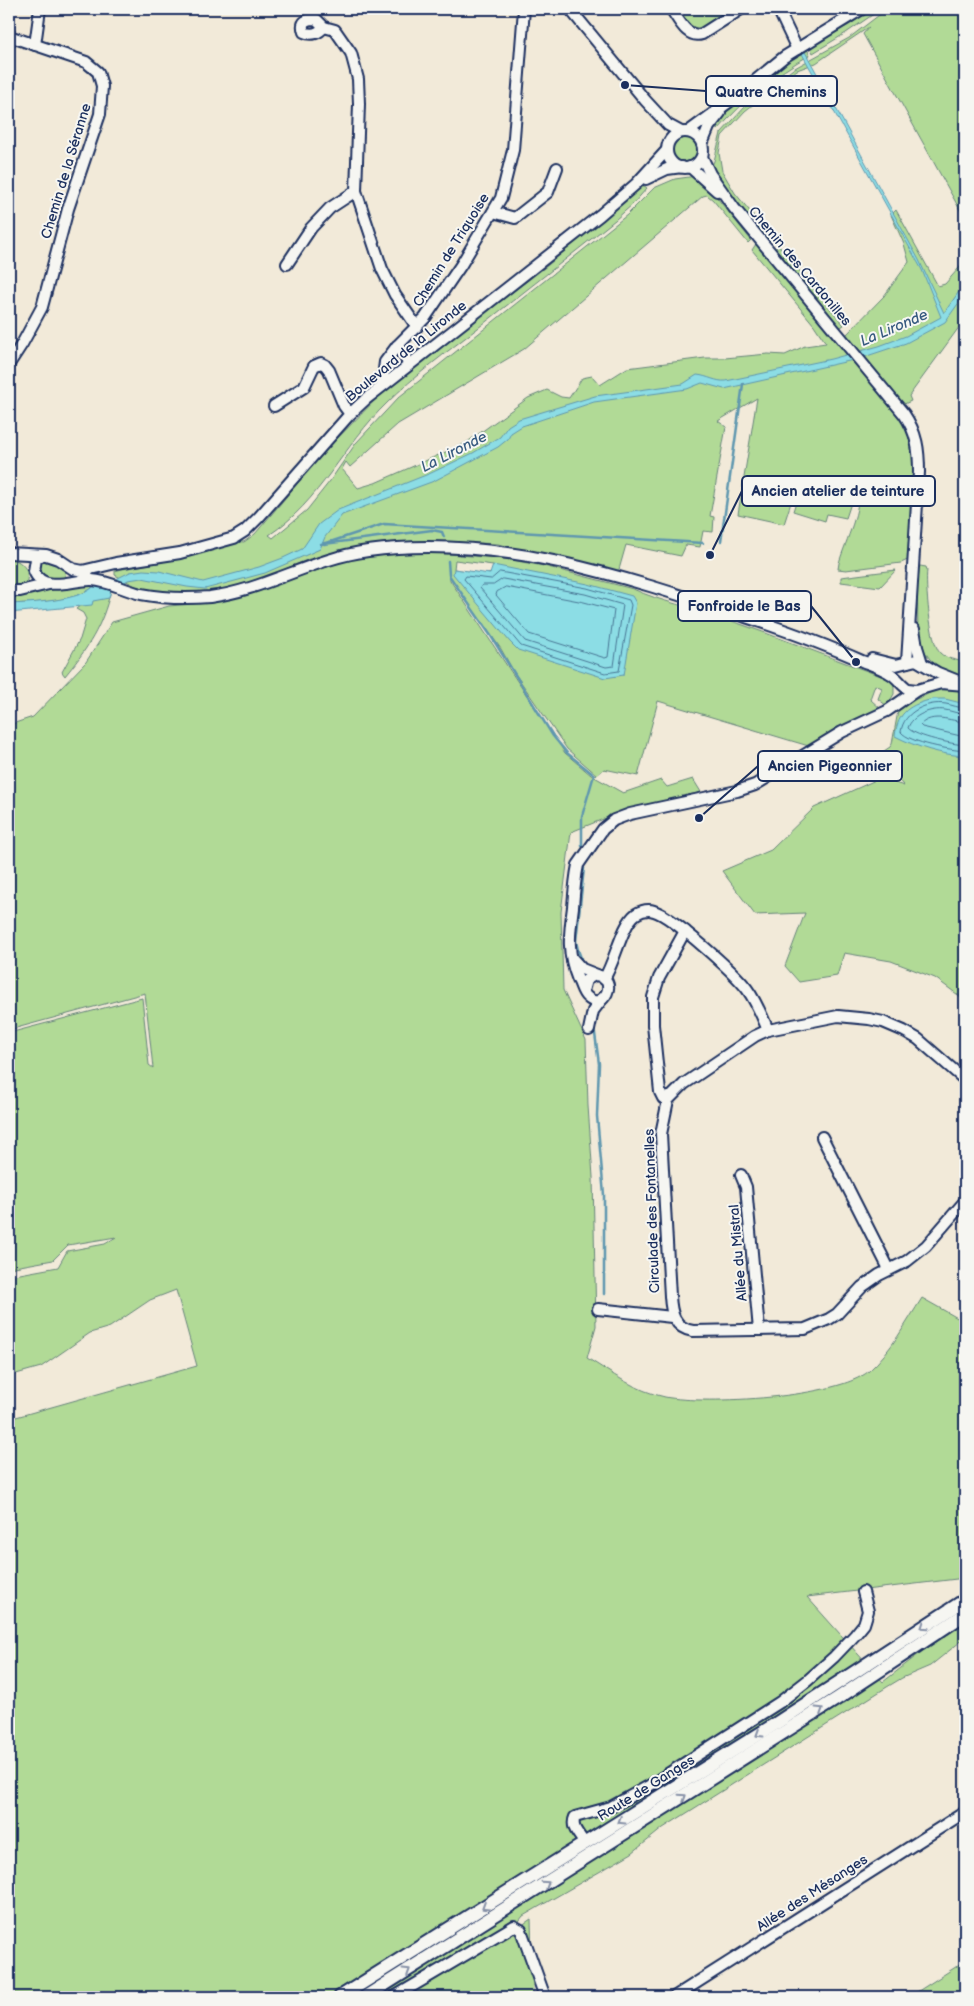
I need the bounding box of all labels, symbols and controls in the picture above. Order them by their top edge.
callout: Quatre Chemins [706,76,837,106]
text: Quatre Chemins [715,83,827,102]
street label: Chemin de la Séranne [37,101,95,241]
street label: Chemin de Triquoise [409,190,493,310]
street label: Chemin des Cardonilles [745,203,855,329]
street label: Boulevard de la Lironde [342,297,470,405]
water label: La Lironde [857,305,931,351]
water label: La Lironde [418,427,491,477]
callout: Ancien atelier de teinture [742,476,935,506]
text: Ancien atelier de teinture [751,482,925,501]
callout: Fonfroide le Bas [678,591,811,621]
text: Fonfroide le Bas [687,597,801,616]
callout: Ancien Pigeonnier [758,751,902,781]
text: Ancien Pigeonnier [767,757,893,776]
street label: Circulade des Fontanelles [641,1128,663,1293]
street label: Allée du Mistral [725,1204,751,1302]
one-way arrow [920,1620,930,1629]
one-way arrow [815,1706,824,1716]
one-way arrow [755,1728,764,1738]
street label: Route de Ganges [594,1751,698,1825]
one-way arrow [677,1793,686,1803]
one-way arrow [618,1814,627,1824]
street label: Allée des Mésanges [753,1851,871,1935]
one-way arrow [540,1881,549,1890]
one-way arrow [481,1901,490,1911]
one-way arrow [401,1968,410,1978]

